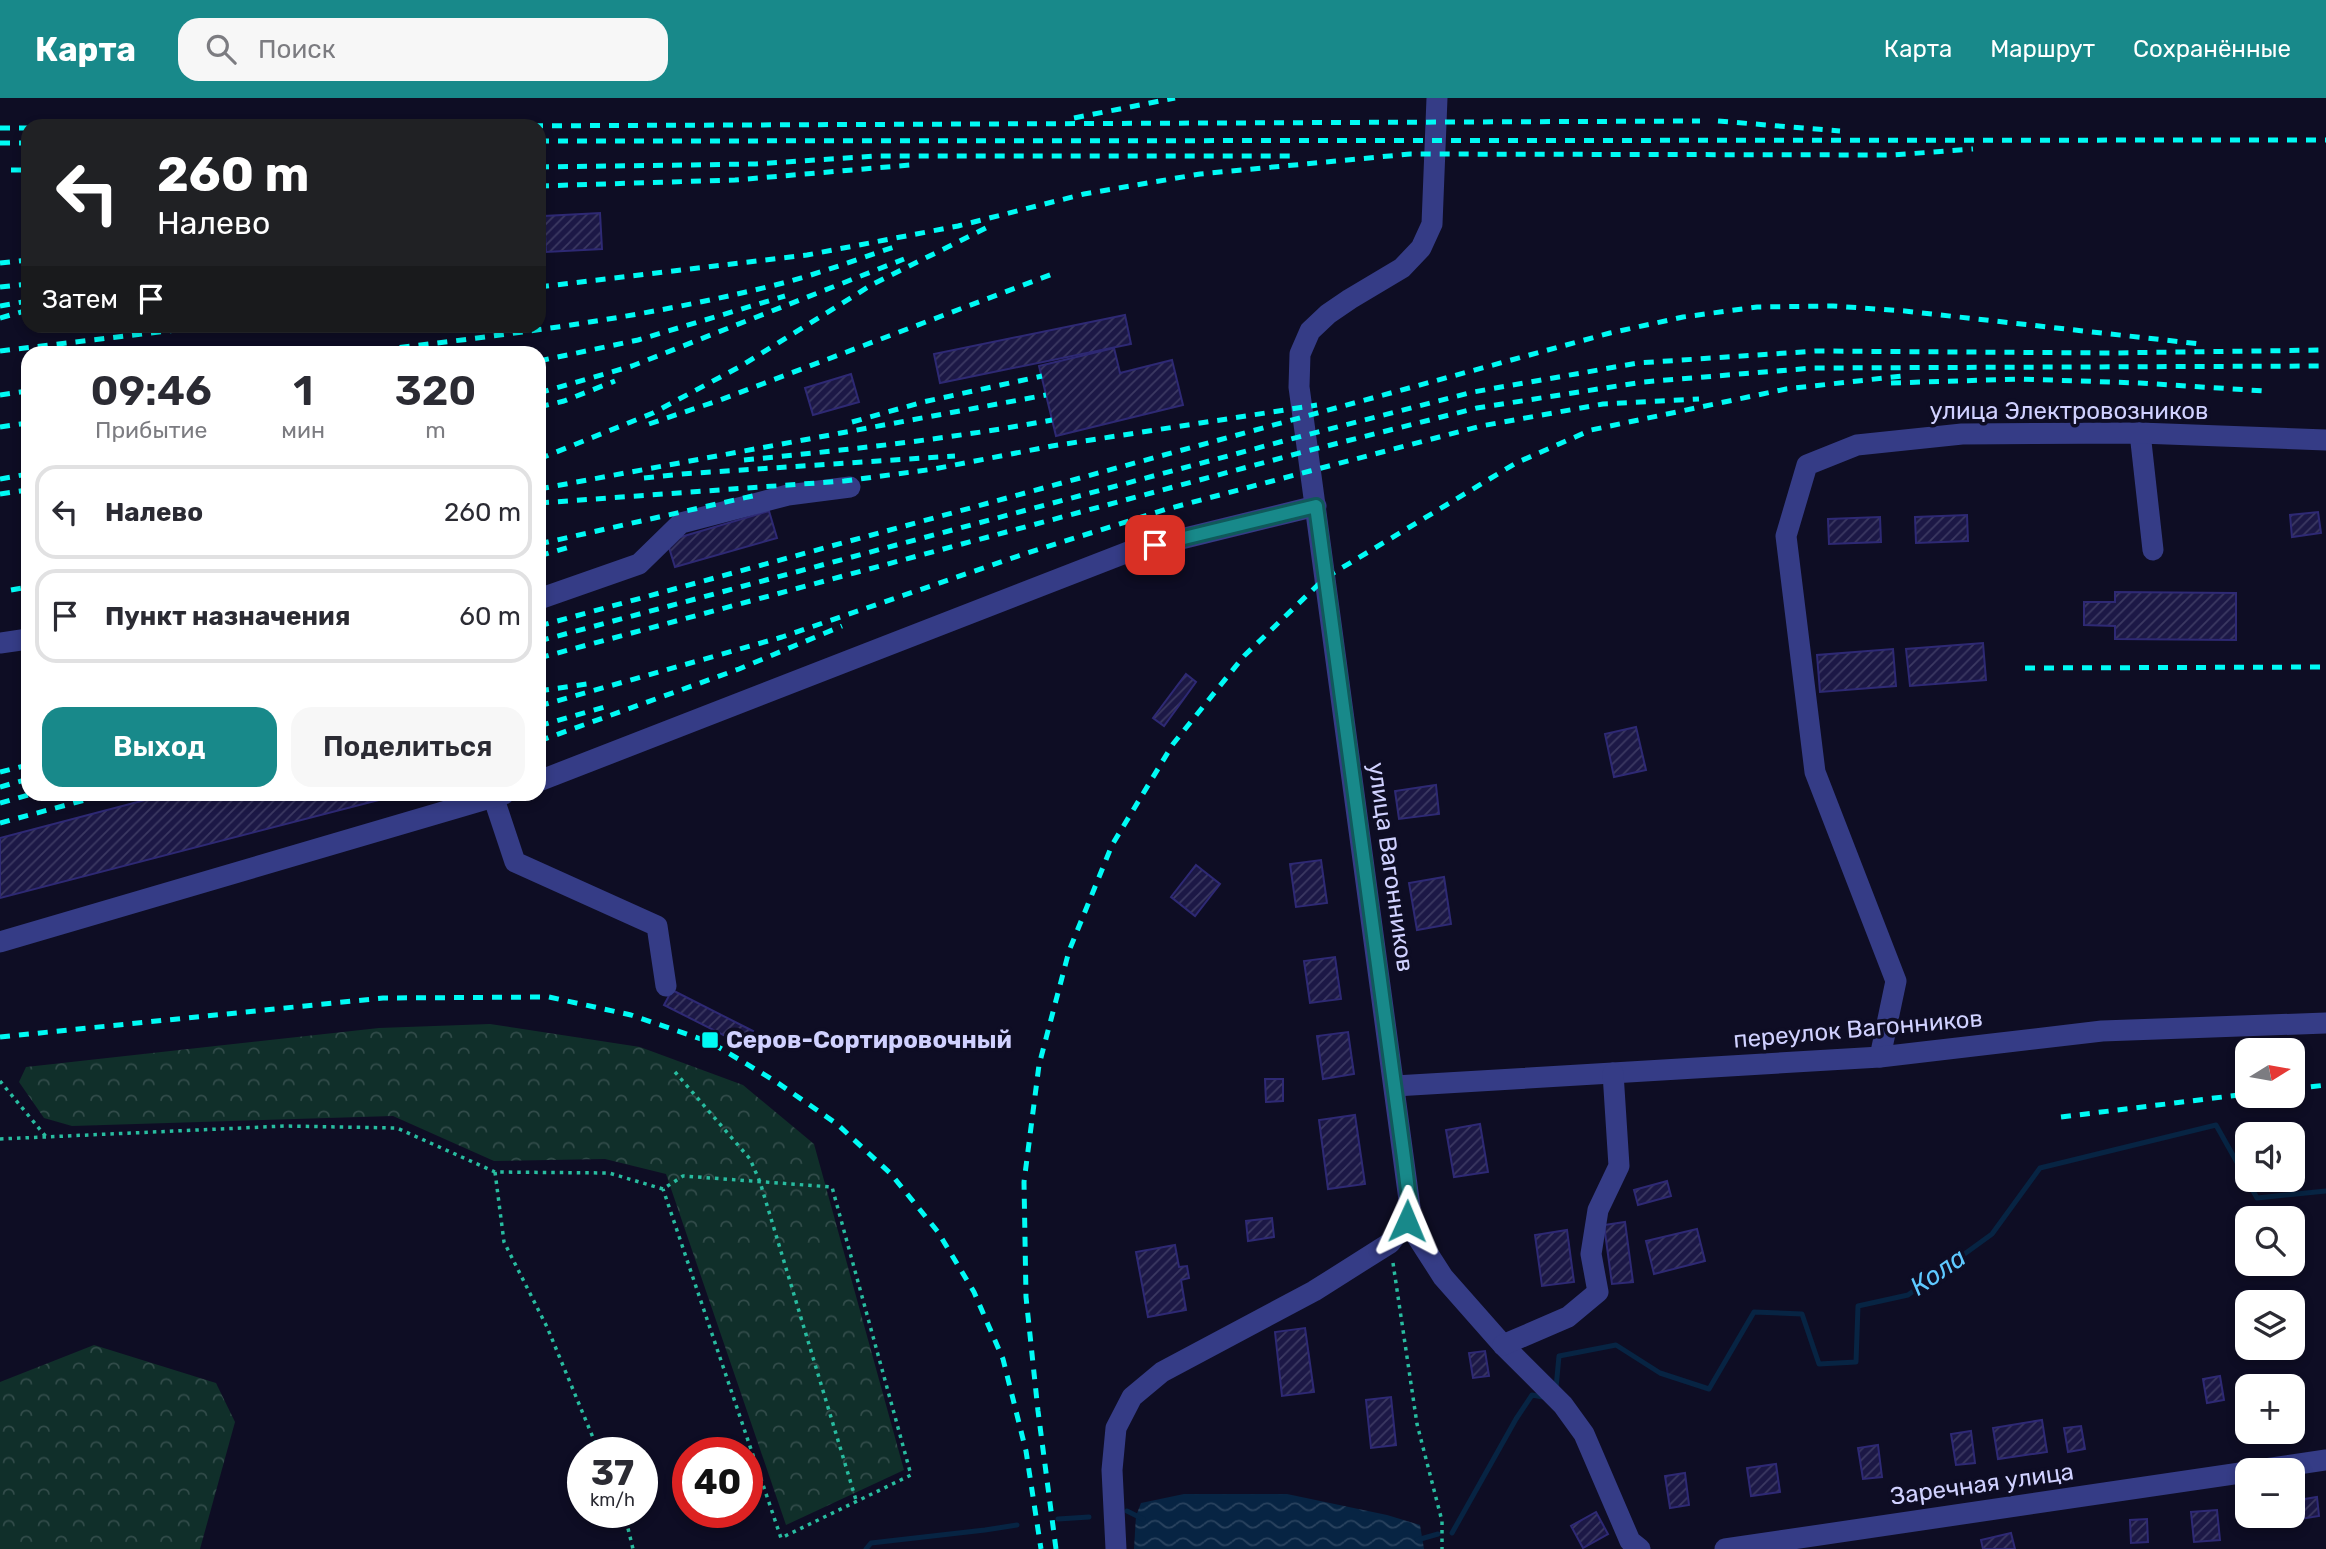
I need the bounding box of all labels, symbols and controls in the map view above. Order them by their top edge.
search box [178,18,668,81]
text: Карта [35,30,136,69]
icon: search [202,30,240,68]
text: Поиск [258,34,336,65]
text: Карта [1884,35,1952,63]
text: Маршрут [1990,35,2095,63]
text: Сохранённые [2133,35,2291,63]
text: 260 m [157,145,309,203]
icon: left [42,147,133,238]
text: Налево [157,204,270,242]
icon: arrive [132,280,170,318]
text: Затем [42,284,118,315]
text: 09:46 [91,366,212,416]
text: 1 [293,366,313,416]
text: 320 [395,366,476,416]
street label: улица Электровозников [1930,397,2208,425]
text: Прибытие [95,416,207,444]
text: мин [281,416,325,444]
text: m [425,416,446,444]
icon: left [46,493,84,531]
text: Налево [105,497,203,528]
text: 260 m [444,497,521,528]
pin [1125,515,1185,575]
icon: arrive [1136,526,1174,564]
icon: arrive [46,597,84,635]
text: Пункт назначения [105,601,350,632]
text: 60 m [459,601,521,632]
button: Выход [42,707,277,787]
button: Поделиться [291,707,525,787]
street label: улица Вагонников [1362,760,1420,974]
street label: переулок Вагонников [1732,1004,1984,1054]
place label: Серов-Сортировочный [726,1026,1012,1054]
marker: Серов-Сортировочный [700,1030,720,1050]
north arrow [2235,1038,2305,1108]
map controls [2235,1038,2305,1528]
button: sound [2235,1122,2305,1192]
position arrow [1370,1184,1444,1258]
button: search [2235,1206,2305,1276]
water label: Кола [1904,1242,1972,1302]
button: layers [2235,1290,2305,1360]
button: + [2235,1374,2305,1444]
speed limit sign: 40 [672,1437,763,1528]
text: 37 [591,1452,634,1494]
street label: Заречная улица [1888,1457,2076,1511]
button: − [2235,1458,2305,1528]
text: km/h [590,1489,635,1511]

